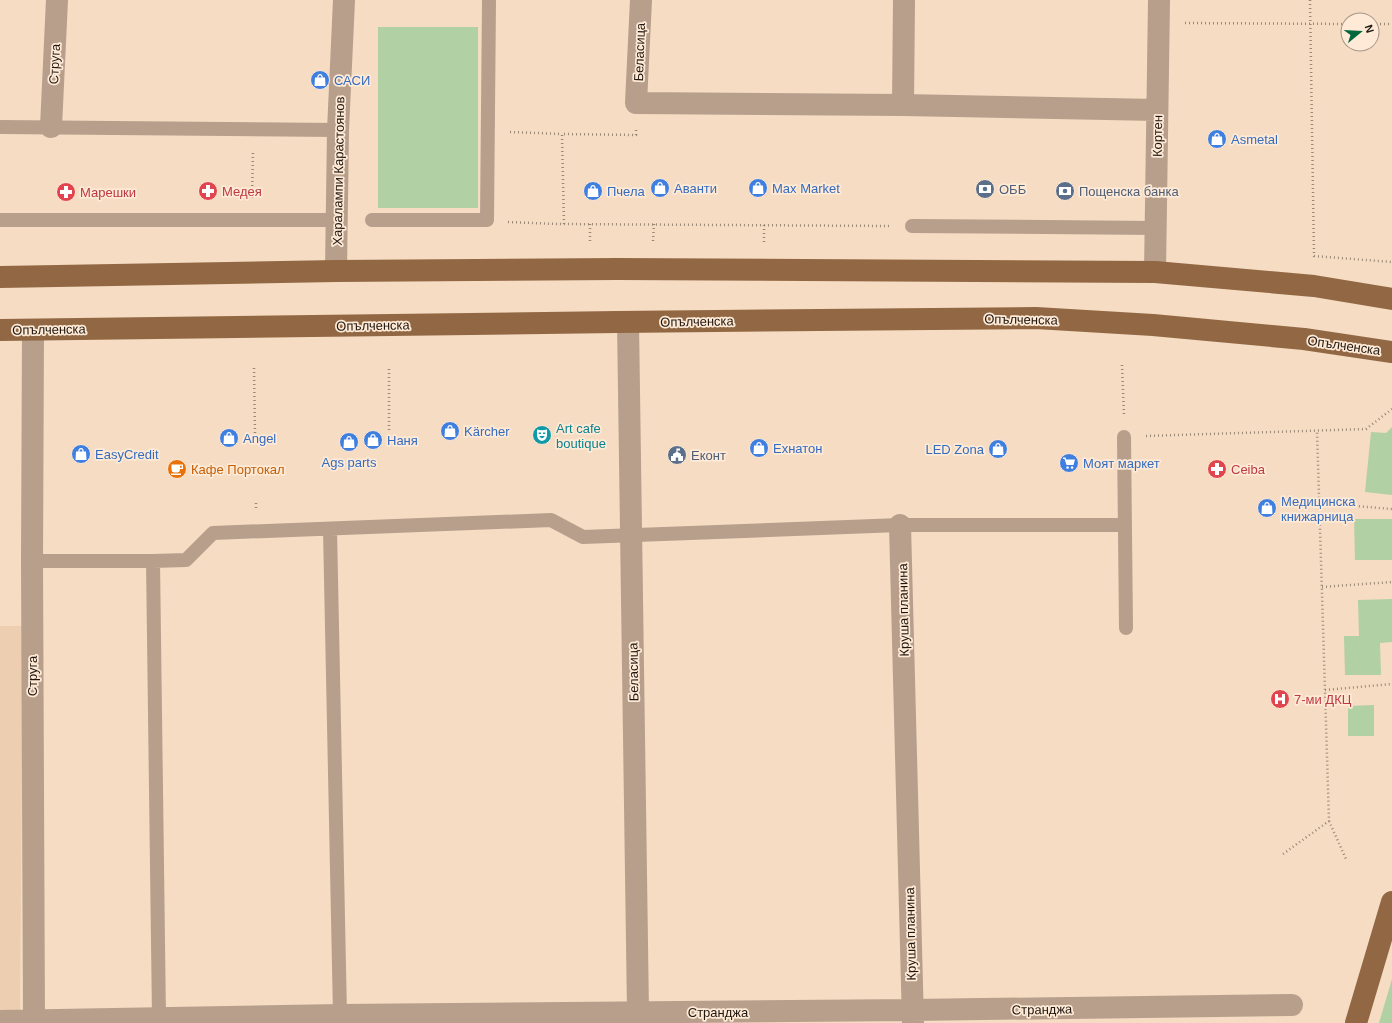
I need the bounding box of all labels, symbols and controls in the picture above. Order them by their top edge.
north arrow [1340,12,1380,52]
street label: Беласица [631,22,648,82]
text: N [1363,23,1376,35]
street label: Струга [46,43,63,85]
shop icon: САСИ [309,69,331,91]
place label: САСИ [334,73,370,88]
street label: Харалампи Карастоянов [330,96,347,246]
street label: Кортен [1150,115,1165,157]
shop icon: Asmetal [1206,128,1228,150]
place label: Asmetal [1231,132,1278,147]
shop icon: Аванти [649,177,671,199]
shop icon: Max Market [747,177,769,199]
bank icon: ОББ [974,178,996,200]
pharmacy icon: Медея [197,180,219,202]
shop icon: Пчела [582,180,604,202]
bank icon: Пощенска банка [1054,180,1076,202]
pharmacy icon: Марешки [55,181,77,203]
place label: Аванти [674,181,717,196]
place label: Max Market [772,181,840,196]
place label: ОББ [999,182,1026,197]
place label: Медея [222,184,262,199]
place label: Пчела [607,184,646,199]
place label: Пощенска банка [1079,184,1179,199]
place label: Марешки [80,185,136,200]
street label: Опълченска [984,311,1059,328]
street label: Опълченска [660,313,735,330]
street label: Опълченска [336,317,411,334]
street label: Опълченска [12,321,87,338]
street label: Опълченска [1307,333,1382,358]
shop icon: Kärcher [439,420,461,442]
place label: Art cafe boutique [556,421,606,451]
place label: Kärcher [464,424,510,439]
theatre icon: Art cafe boutique [531,424,553,446]
shop icon: Angel [218,427,240,449]
shop icon: Наня [362,429,384,451]
place label: Angel [243,431,276,446]
shop icon: Ags parts [338,431,360,453]
place label: Наня [387,433,418,448]
shop icon: Ехнатон [748,437,770,459]
shop icon: LED Zona [987,438,1009,460]
place label: Ехнатон [773,441,823,456]
place label: LED Zona [925,442,985,457]
shop icon: EasyCredit [70,443,92,465]
public building icon: Еконт [666,444,688,466]
place label: EasyCredit [95,447,159,462]
place label: Еконт [691,448,726,463]
supermarket icon: Моят маркет [1058,452,1080,474]
place label: Ags parts [322,455,377,470]
place label: Моят маркет [1083,456,1160,471]
cafe icon: Кафе Портокал [166,458,188,480]
pharmacy icon: Ceiba [1206,458,1228,480]
place label: Кафе Портокал [191,462,285,477]
place label: Ceiba [1231,462,1266,477]
place label: Медицинска книжарница [1281,494,1356,524]
shop icon: Медицинска книжарница [1256,497,1278,519]
street label: Круша планина [895,563,912,657]
street label: Беласица [625,642,642,701]
street label: Струга [25,655,40,696]
hospital icon: 7-ми ДКЦ [1269,688,1291,710]
place label: 7-ми ДКЦ [1294,692,1352,707]
street label: Круша планина [902,887,919,981]
street label: Странджа [1012,1001,1073,1018]
street label: Странджа [688,1005,749,1020]

